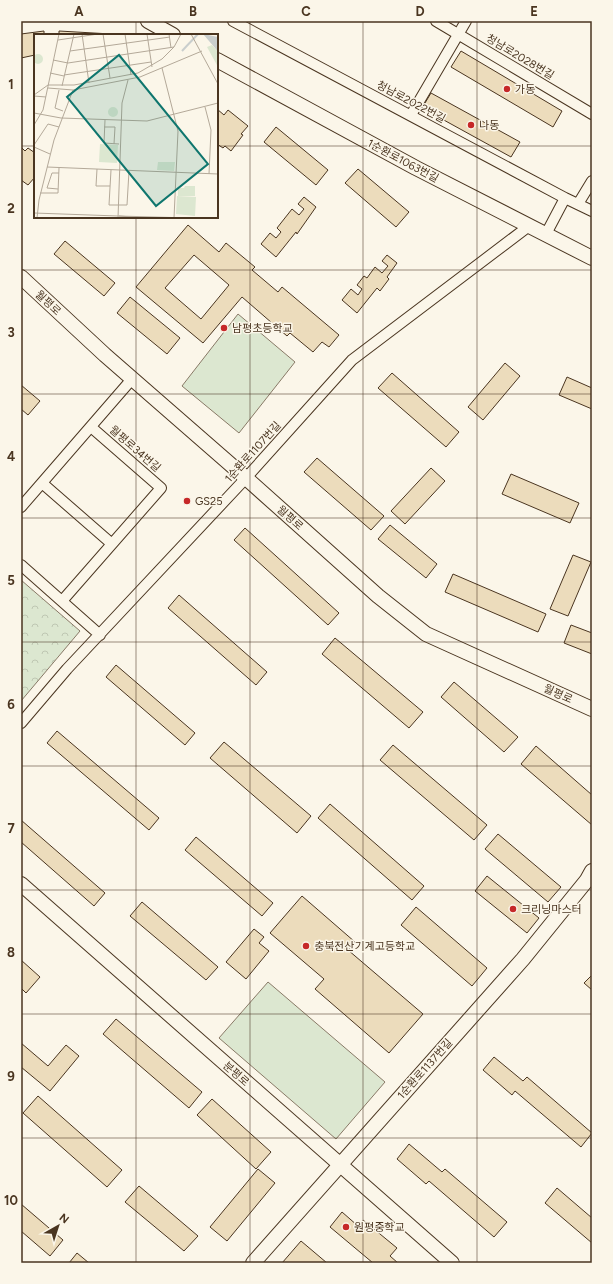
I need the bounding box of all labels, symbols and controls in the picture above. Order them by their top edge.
text: A [74,4,84,19]
text: B [189,4,197,19]
text: C [301,4,311,19]
text: D [415,4,425,19]
text: E [530,4,538,19]
street label: 청남로2028번길 [484,32,556,82]
inset map [34,34,218,218]
text: 1 [8,77,14,92]
street label: 청남로2022번길 [374,78,448,126]
place label: 가동 [515,83,535,96]
marker: 가동 [502,84,512,94]
place label: 나동 [479,119,499,132]
marker: 나동 [466,120,476,130]
street label: 1순환로1063번길 [365,137,441,185]
text: 2 [7,201,15,216]
street label: 월평로 [32,288,64,318]
place label: 남평초등학교 [232,322,293,335]
marker: 남평초등학교 [219,323,229,333]
text: 3 [7,325,15,340]
street label: 1순환로1107번길 [222,419,284,485]
street label: 월평로34번길 [107,423,163,475]
text: 4 [7,449,15,464]
place label: GS25 [195,495,223,508]
marker: GS25 [182,496,192,506]
street label: 월평로 [274,503,306,533]
text: 5 [7,573,15,588]
street label: 월평로 [541,682,575,706]
text: 6 [7,697,15,712]
text: 7 [7,821,15,836]
place label: 크리닝마스터 [521,903,582,916]
marker: 크리닝마스터 [508,904,518,914]
place label: 충북전산기계고등학교 [314,940,415,953]
marker: 충북전산기계고등학교 [301,941,311,951]
text: 8 [7,945,15,960]
street label: 1순환로1137번길 [395,1036,455,1102]
street label: 분평로 [220,1059,252,1089]
text: 9 [7,1069,15,1084]
text: 10 [4,1193,18,1208]
north arrow [38,1206,78,1246]
text: N [57,1211,71,1226]
place label: 원평중학교 [354,1221,405,1234]
marker: 원평중학교 [341,1222,351,1232]

